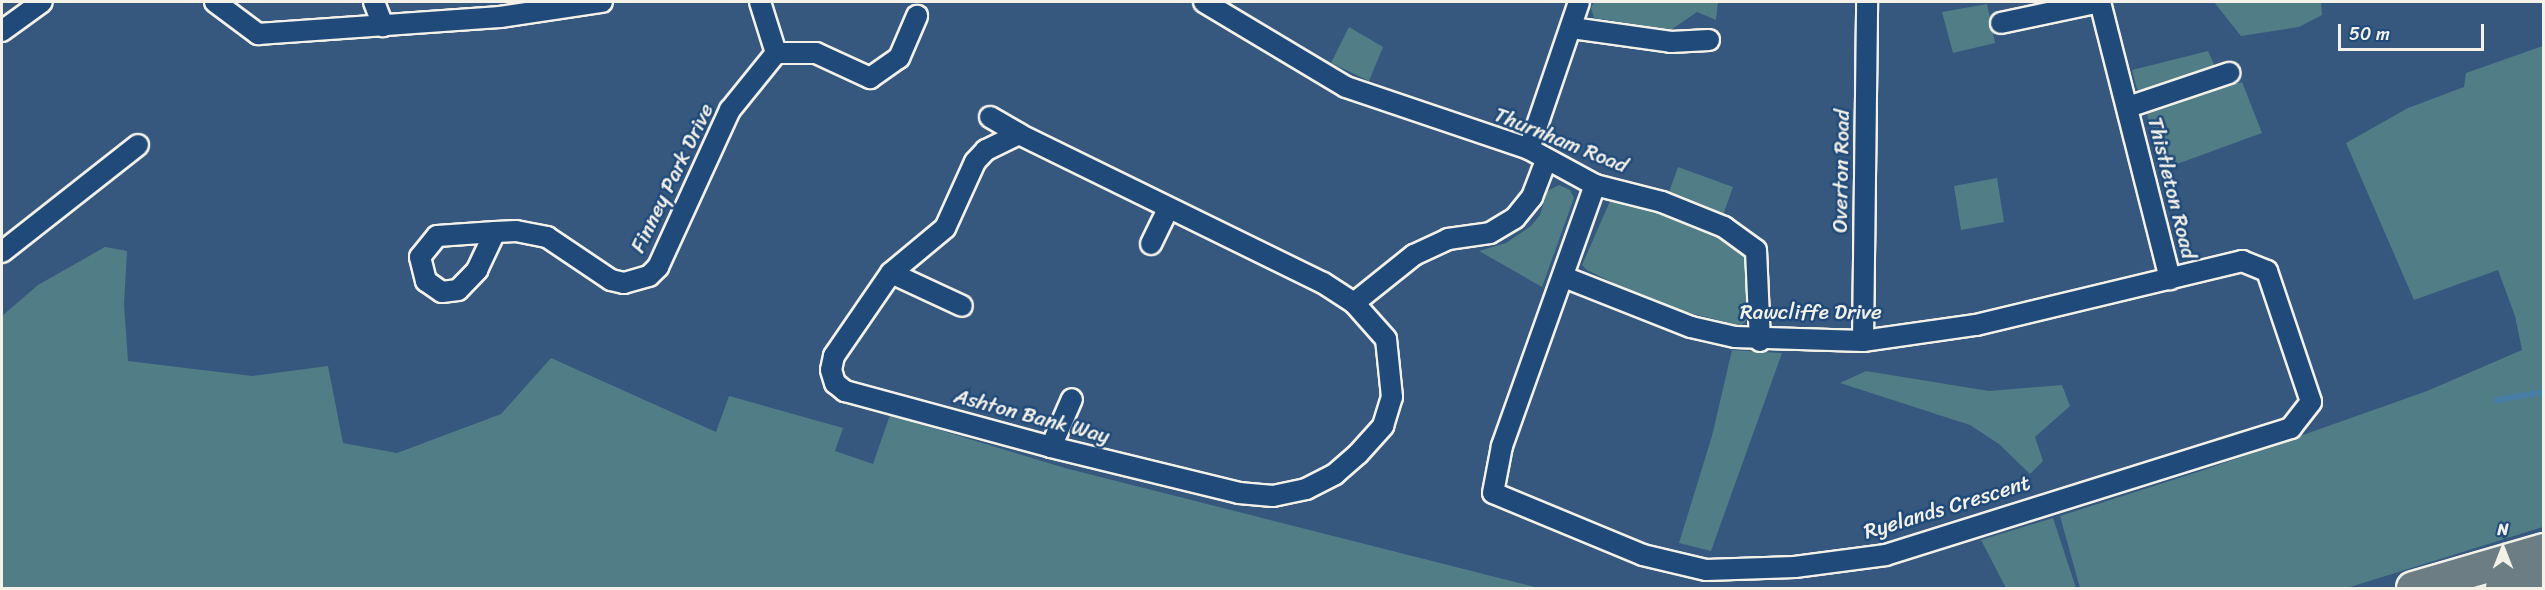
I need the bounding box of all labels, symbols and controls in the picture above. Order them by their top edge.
scale bar [2341,12,2486,50]
text: 50 m [2349,18,2390,50]
street label: Finney Park Drive [625,99,719,257]
street label: Thurnham Road [1490,102,1632,178]
street label: Overton Road [1827,109,1855,233]
street label: Thistleton Road [2142,115,2202,261]
street label: Rawcliffe Drive [1740,299,1882,325]
street label: Ashton Bank Way [952,383,1112,449]
street label: Ryelands Crescent [1861,470,2033,544]
text: N [2497,515,2509,544]
north arrow [2473,518,2533,578]

